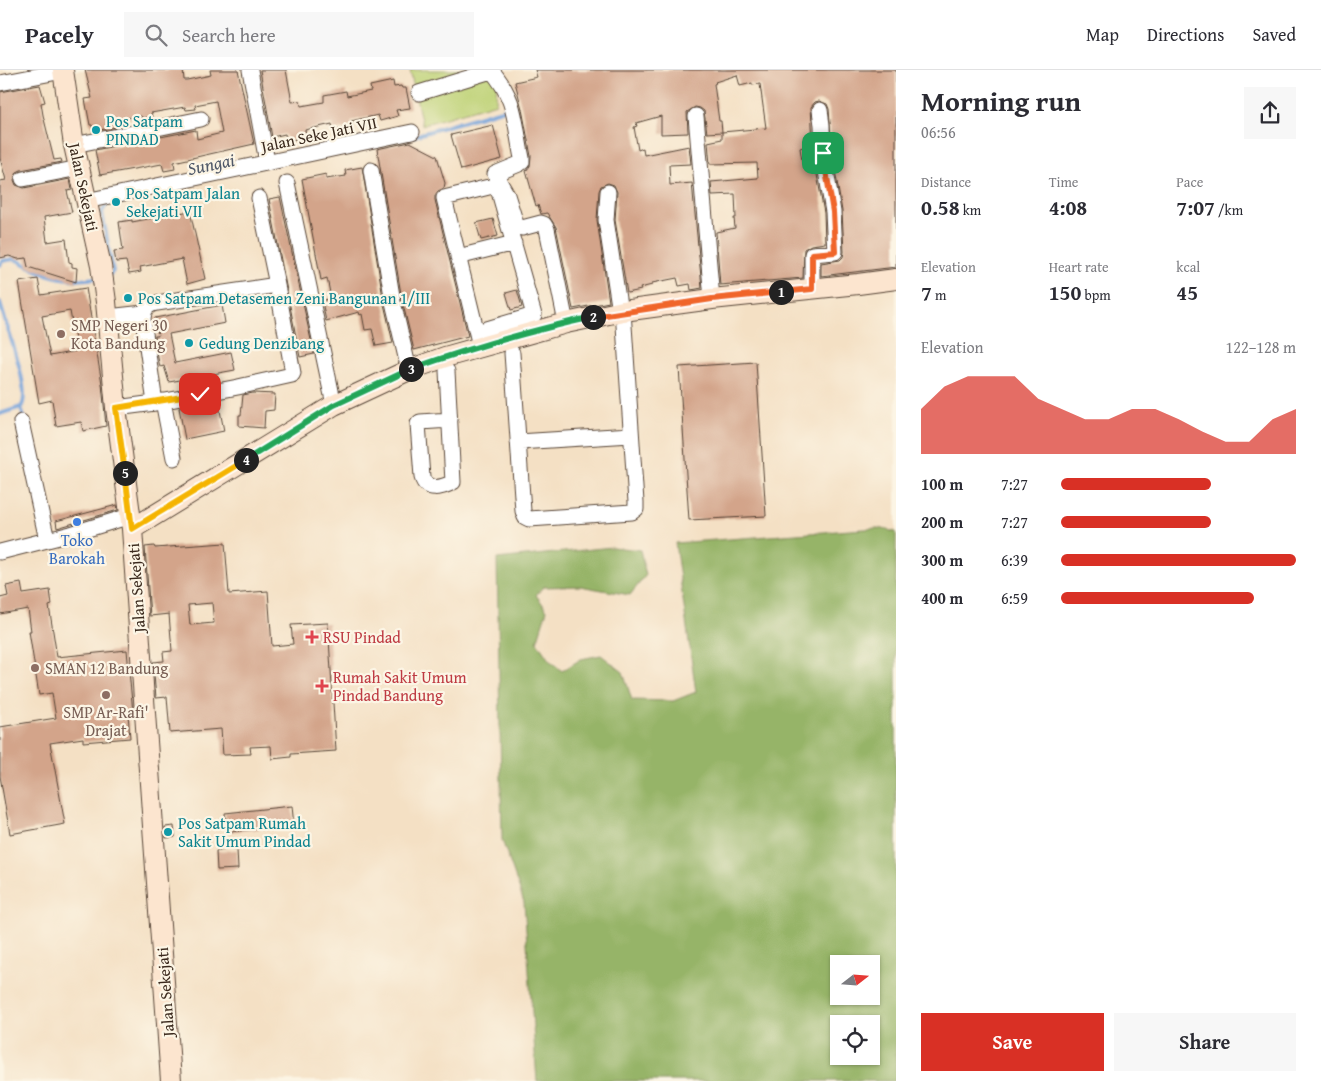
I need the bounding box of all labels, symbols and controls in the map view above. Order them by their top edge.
search box [124,12,474,57]
text: Pacely [25,17,94,52]
icon: search [142,21,170,49]
text: Search here [182,21,276,49]
text: Map [1086,21,1119,48]
text: Directions [1147,21,1224,48]
text: Saved [1252,21,1296,48]
text: Morning run [921,80,1081,121]
button: share [1244,87,1296,139]
place label: Pos Satpam PINDAD [106,109,183,151]
street label: Jalan Seke Jati VII [257,110,379,158]
text: 06:56 [921,120,956,144]
marker: Pos Satpam PINDAD [90,124,102,136]
pin [802,132,844,174]
street label: Jalan Sekejati [63,139,105,234]
icon: arrive [809,139,837,167]
water label: Sungai [185,146,237,182]
text: Distance [921,172,971,192]
text: Time [1049,172,1078,192]
text: Pace [1176,172,1203,192]
place label: Pos Satpam Jalan Sekejati VII [126,181,240,223]
text: 0.58 [921,192,960,223]
text: 4:08 [1049,192,1087,223]
text: 7:07 [1176,192,1215,223]
marker: Pos Satpam Jalan Sekejati VII [110,196,122,208]
text: km [960,200,981,220]
text: /km [1215,200,1243,220]
text: Elevation [921,257,976,277]
text: Heart rate [1049,257,1109,277]
text: kcal [1176,257,1200,277]
text: 7 [921,277,932,308]
text: 150 [1049,277,1081,308]
text: 45 [1176,277,1198,308]
pin: 1 [768,280,794,304]
text: 1 [778,282,785,302]
text: m [932,285,946,305]
text: bpm [1081,285,1111,305]
place label: Pos Satpam Detasemen Zeni Bangunan 1/III [138,286,430,310]
marker: Pos Satpam Detasemen Zeni Bangunan 1/III [122,292,134,304]
pin: 2 [580,304,606,330]
text: 2 [590,307,597,327]
place label: SMP Negeri 30 Kota Bandung [71,313,168,355]
marker: SMP Negeri 30 Kota Bandung [55,328,67,340]
place label: Gedung Denzibang [199,331,324,355]
text: Elevation [921,335,984,359]
text: 122–128 m [1226,335,1296,359]
marker: Gedung Denzibang [183,337,195,349]
pin: 3 [398,356,424,382]
text: 3 [408,359,415,379]
pin [179,373,221,415]
icon: check [186,380,214,408]
pin: 4 [234,448,258,472]
text: 4 [243,450,250,470]
pin: 5 [112,460,138,486]
text: 5 [122,463,129,483]
text: 100 m [921,472,963,496]
text: 7:27 [1001,472,1028,496]
text: 200 m [921,510,963,534]
text: 7:27 [1001,510,1028,534]
marker: Toko Barokah [71,516,83,528]
place label: Toko Barokah [49,528,105,570]
street label: Jalan Sekejati [121,542,151,636]
text: 300 m [921,548,963,572]
text: 6:39 [1001,548,1028,572]
text: 400 m [921,586,963,610]
text: 6:59 [1001,586,1028,610]
place label: RSU Pindad [323,625,401,649]
marker: RSU Pindad [305,630,319,644]
place label: SMAN 12 Bandung [45,656,168,680]
marker: SMAN 12 Bandung [29,662,41,674]
place label: Rumah Sakit Umum Pindad Bandung [333,665,467,707]
marker: Rumah Sakit Umum Pindad Bandung [315,679,329,693]
marker: SMP Ar-Rafi' Drajat [100,689,112,701]
place label: SMP Ar-Rafi' Drajat [63,700,149,742]
place label: Pos Satpam Rumah Sakit Umum Pindad [178,811,311,853]
marker: Pos Satpam Rumah Sakit Umum Pindad [162,826,174,838]
street label: Jalan Sekejati [150,946,180,1040]
north arrow [830,955,880,1005]
map controls [830,955,880,1065]
button: Save [921,1013,1104,1071]
button: Share [1114,1013,1296,1071]
button: locate [830,1015,880,1065]

